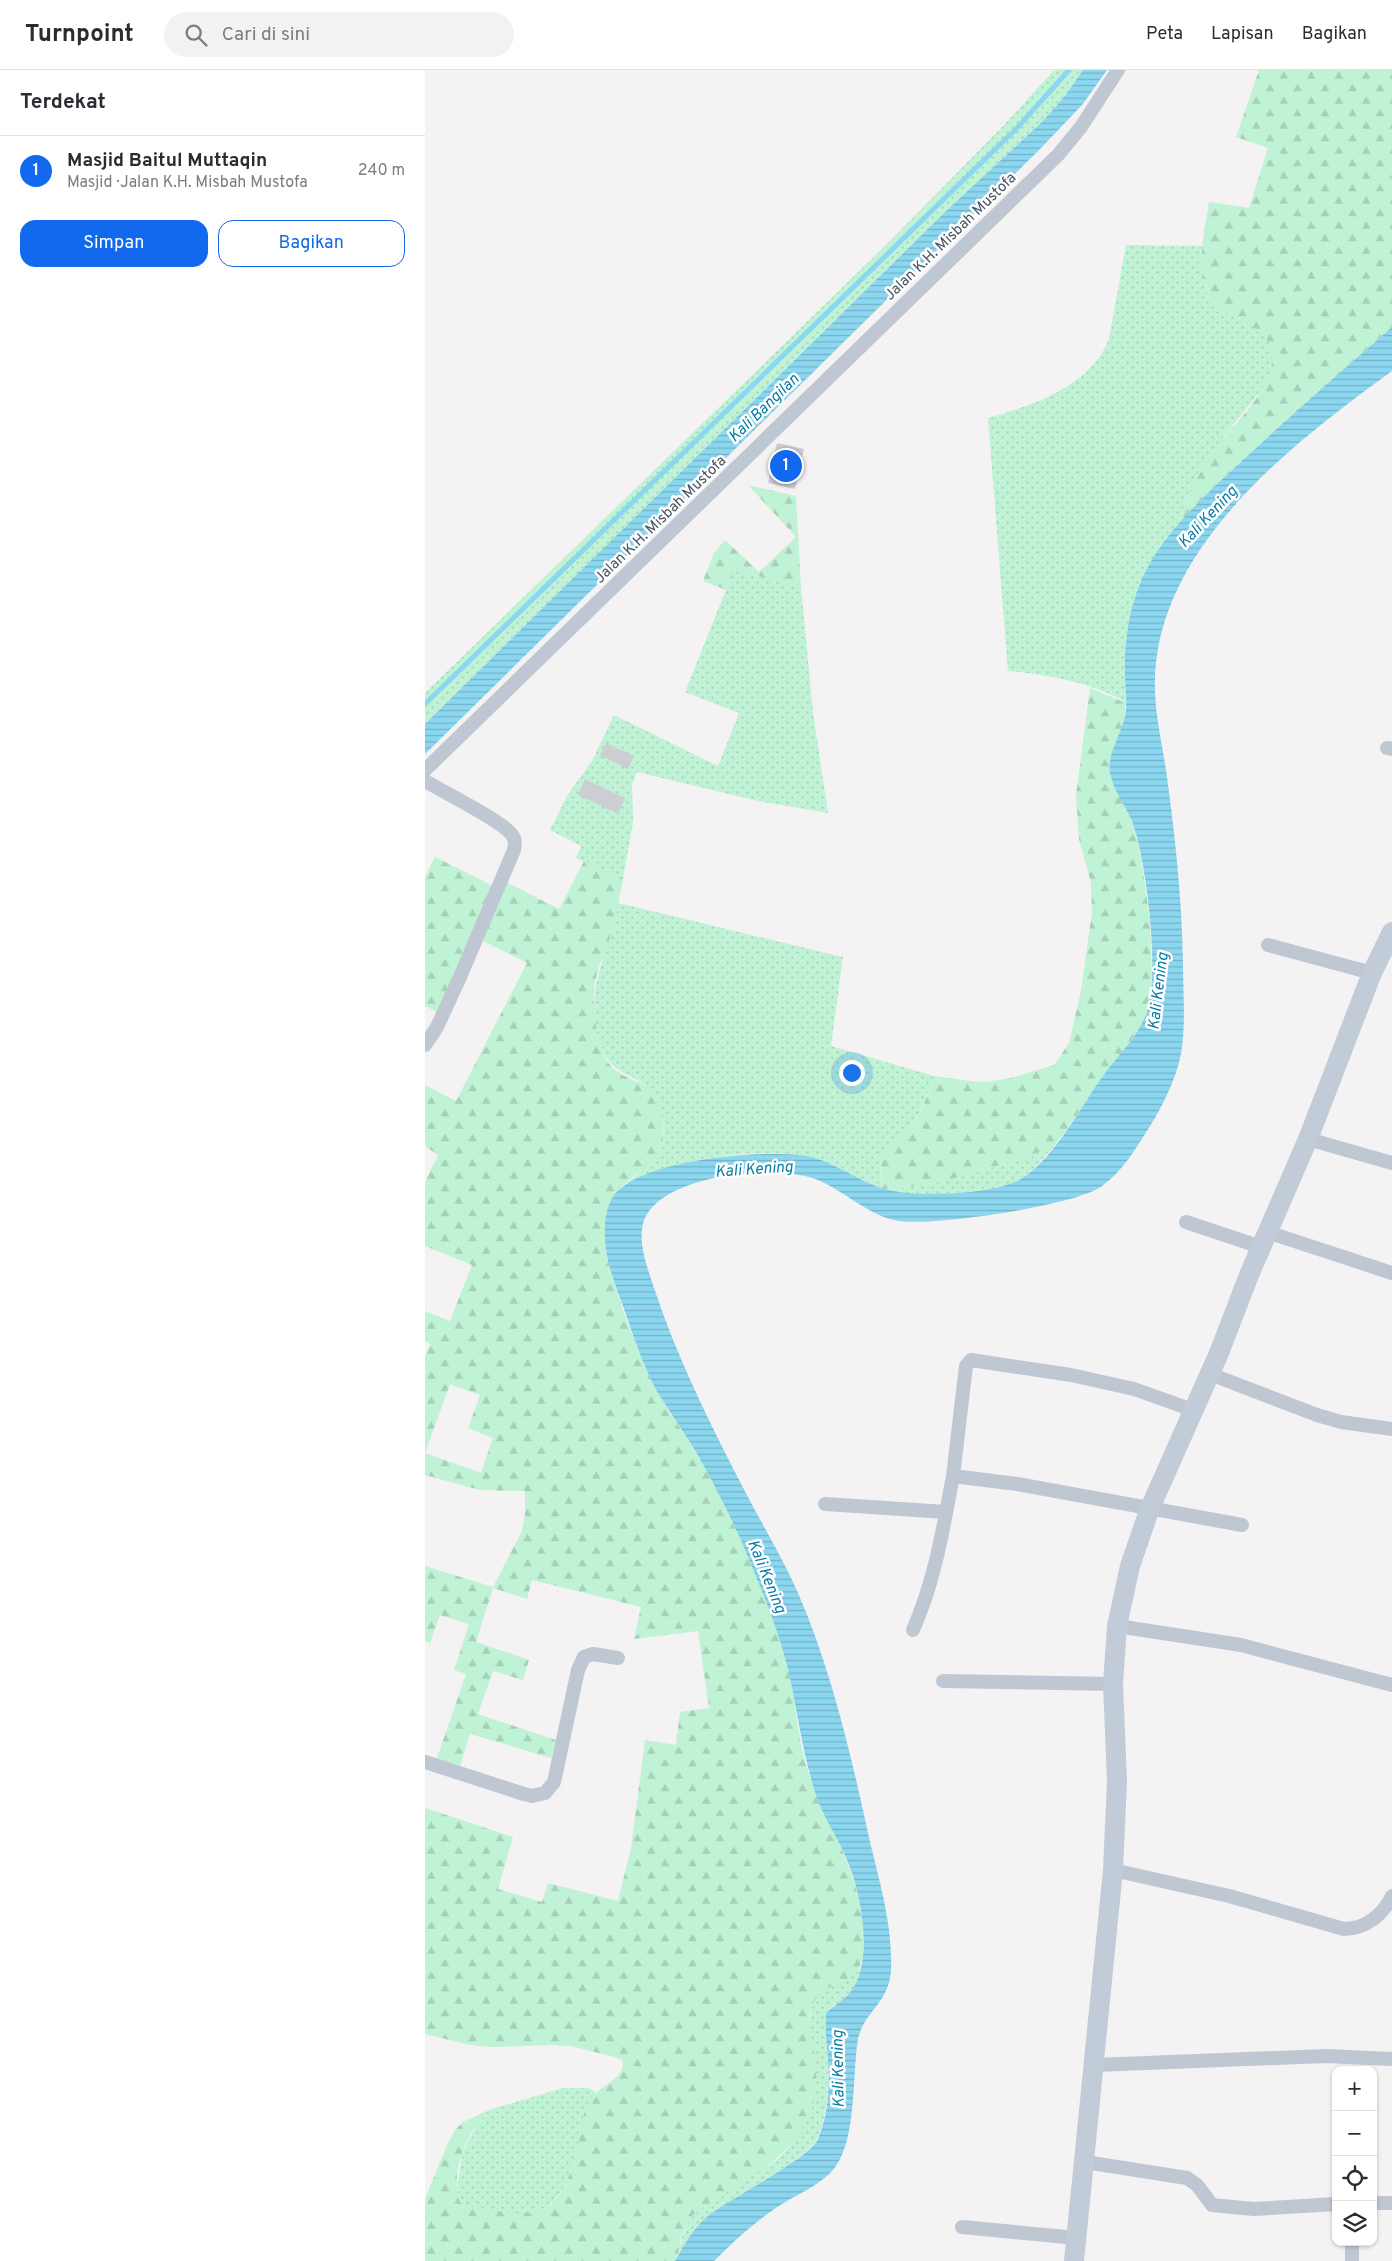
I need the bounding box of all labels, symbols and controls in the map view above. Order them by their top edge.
search box [164,12,514,57]
text: Turnpoint [25,20,134,50]
icon: search [182,21,210,49]
text: Cari di sini [222,23,310,47]
text: Peta [1146,23,1183,46]
text: Lapisan [1211,23,1274,46]
text: Bagikan [1302,23,1367,46]
text: Terdekat [20,89,106,116]
text: Masjid Baitul Muttaqin [67,149,267,173]
text: 1 [33,161,39,181]
text: 240 m [358,161,405,181]
street label: Jalan K.H. Misbah Mustofa [881,169,1021,305]
text: Masjid · Jalan K.H. Misbah Mustofa [67,173,308,193]
button: Simpan [20,220,208,267]
button: Bagikan [218,220,405,267]
water label: Kali Bangilan [725,370,804,447]
pin: 1 [770,447,802,485]
street label: Jalan K.H. Misbah Mustofa [591,452,731,588]
water label: Kali Kening [1175,482,1243,553]
water label: Kali Kening [1144,951,1174,1031]
your location [839,1060,865,1086]
water label: Kali Kening [715,1157,794,1183]
water label: Kali Kening [742,1537,790,1617]
water label: Kali Kening [828,2030,850,2108]
map controls [1332,2066,1377,2246]
button: + [1332,2066,1377,2111]
button: − [1332,2111,1377,2156]
button: locate [1332,2156,1377,2201]
button: layers [1332,2201,1377,2246]

